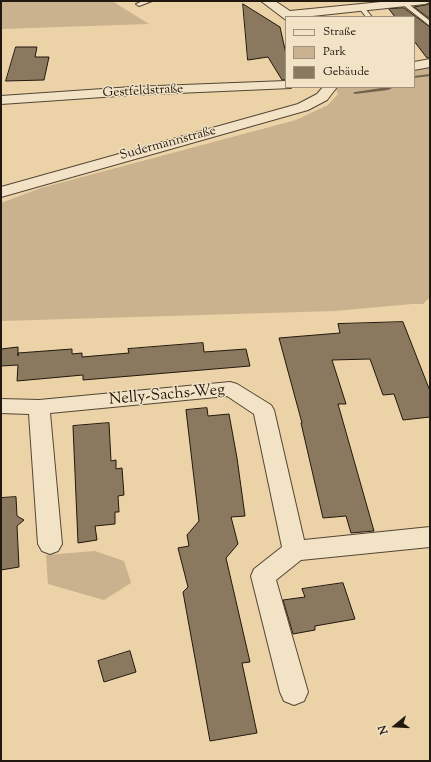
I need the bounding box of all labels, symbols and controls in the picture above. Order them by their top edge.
legend [285,16,415,88]
text: Straße [323,23,356,41]
text: Park [323,43,346,61]
text: Gebäude [323,63,369,81]
street label: Gestfeldstraße [102,82,184,102]
street label: Sudermannstraße [118,124,218,164]
street label: Nelly-Sachs-Weg [108,381,226,411]
north arrow [375,706,415,746]
text: N [375,723,393,736]

